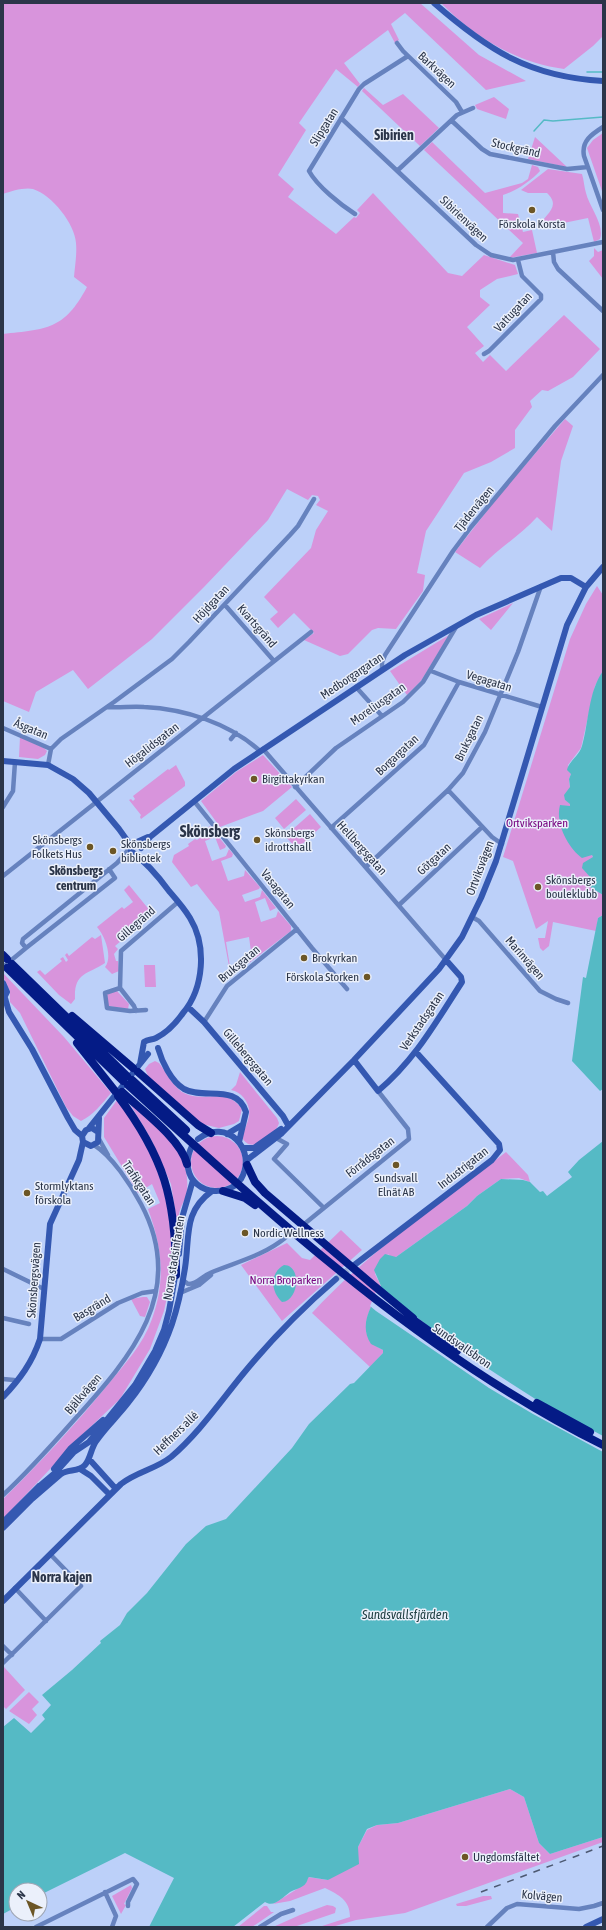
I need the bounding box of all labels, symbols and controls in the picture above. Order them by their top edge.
street label: Barkvägen [415,49,459,91]
street label: Slipgatan [307,105,341,149]
district label: Sibirien [374,127,414,143]
street label: Stockgränd [490,136,542,160]
street label: Sibirienvägen [437,193,491,245]
marker: Förskola Korsta [527,205,537,215]
place label: Förskola Korsta [498,217,566,231]
street label: Vattugatan [491,289,535,335]
street label: Tjädervägen [451,483,497,535]
street label: Höjdgatan [190,582,232,626]
street label: Kvartsgränd [234,602,280,650]
street label: Medborgargatan [318,650,386,702]
street label: Vegagatan [465,667,513,695]
street label: Moreliusgatan [348,680,408,728]
street label: Bruksgatan [452,713,486,763]
street label: Åsgatan [12,716,50,742]
street label: Högalidsgatan [122,720,182,770]
street label: Borgargatan [373,732,421,778]
place label: Birgittakyrkan [262,772,325,786]
marker: Birgittakyrkan [249,774,259,784]
park label: Ortviksparken [506,816,568,830]
street label: Hellbergsgatan [334,818,390,878]
district label: Skönsberg [180,822,240,840]
place label: Skönsbergs idrottshall [265,826,315,854]
place label: Skönsbergs Folkets Hus [32,833,82,861]
marker: Skönsbergs idrottshall [252,835,262,845]
place label: Skönsbergs bibliotek [121,837,171,865]
street label: Ortviksvägen [463,839,497,897]
street label: Götgatan [414,840,454,878]
marker: Skönsbergs Folkets Hus [85,842,95,852]
marker: Skönsbergs bibliotek [108,846,118,856]
district label: Skönsbergs centrum [49,863,103,893]
street label: Vasagatan [258,867,298,911]
place label: Skönsbergs bouleklubb [546,873,598,901]
marker: Skönsbergs bouleklubb [533,882,543,892]
street label: Gillegränd [114,904,158,944]
street label: Marinvägen [503,934,547,982]
street label: Bruksgatan [215,943,263,985]
place label: Brokyrkan [312,951,357,965]
marker: Brokyrkan [299,953,309,963]
place label: Förskola Storken [286,970,359,984]
marker: Förskola Storken [362,972,372,982]
street label: Verkstadsgatan [397,989,447,1053]
street label: Gillebergsgatan [220,1026,276,1088]
street label: Förrådsgatan [343,1134,397,1180]
street label: Industrigatan [435,1144,491,1192]
street label: Trafikgatan [119,1158,159,1208]
marker: Sundsvall Elnät AB [391,1160,401,1170]
place label: Sundsvall Elnät AB [374,1171,418,1199]
place label: Stormlyktans förskola [35,1179,94,1207]
marker: Stormlyktans förskola [22,1188,32,1198]
street label: Norra stadsinfarten [160,1215,188,1301]
place label: Nordic Wellness [253,1226,324,1240]
marker: Nordic Wellness [240,1228,250,1238]
street label: Skönsbergsvägen [24,1242,44,1318]
park label: Norra Broparken [250,1273,322,1287]
street label: Basgränd [71,1291,113,1325]
street label: Sundsvallsbron [430,1321,494,1371]
street label: Bjälkvägen [62,1371,104,1417]
street label: Heffners allé [151,1408,201,1458]
district label: Norra kajen [32,1569,92,1585]
water label: Sundsvallsfjärden [361,1607,449,1622]
place label: Ungdomsfältet [473,1850,540,1864]
marker: Ungdomsfältet [460,1852,470,1862]
north arrow [8,1882,48,1922]
street label: Kolvägen [521,1887,563,1905]
text: N [15,1888,28,1901]

